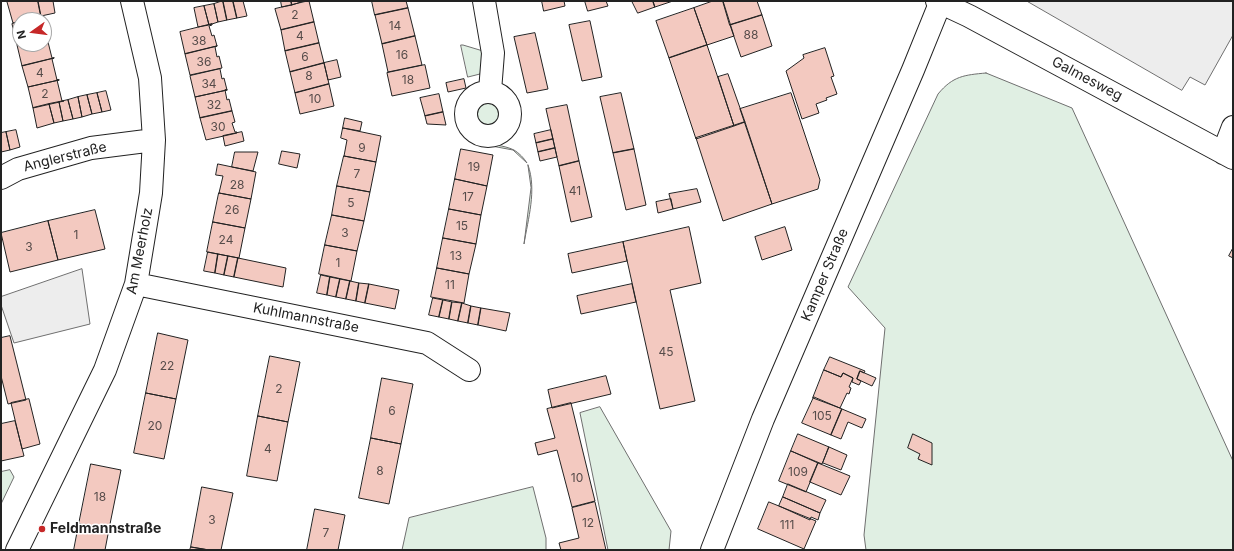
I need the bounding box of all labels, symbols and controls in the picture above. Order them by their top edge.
house number: 2 [291,8,299,22]
north arrow [12,12,52,52]
house number: 14 [389,19,401,33]
house number: 88 [744,28,758,42]
text: N [14,29,29,40]
house number: 4 [296,29,304,43]
house number: 38 [192,34,206,48]
house number: 16 [396,48,408,62]
house number: 6 [301,50,309,64]
street label: Galmesweg [1049,53,1125,105]
house number: 36 [197,55,211,69]
house number: 4 [36,66,44,80]
house number: 8 [305,69,313,83]
house number: 18 [402,73,414,87]
house number: 34 [201,77,217,91]
house number: 2 [41,87,49,101]
house number: 10 [309,92,321,106]
house number: 32 [207,98,221,112]
house number: 30 [211,120,225,134]
street label: Anglerstraße [22,139,108,175]
house number: 9 [358,141,366,155]
house number: 19 [468,160,480,174]
house number: 7 [354,167,360,181]
house number: 28 [230,178,244,192]
house number: 41 [569,184,581,198]
house number: 17 [462,190,474,204]
house number: 5 [347,196,355,210]
house number: 26 [225,203,239,217]
street label: Am Meerholz [123,206,157,296]
house number: 15 [456,219,468,233]
house number: 3 [341,226,349,240]
street label: Kamper Straße [798,226,852,324]
house number: 1 [74,228,78,242]
house number: 24 [219,233,233,247]
house number: 3 [25,240,33,254]
house number: 13 [450,249,462,263]
house number: 1 [336,256,340,270]
house number: 11 [445,278,455,292]
street label: Kuhlmannstraße [252,300,360,336]
house number: 45 [658,345,674,359]
house number: 22 [160,359,174,373]
house number: 2 [275,382,283,396]
house number: 6 [388,404,396,418]
house number: 105 [812,409,832,423]
house number: 20 [148,419,162,433]
house number: 4 [264,442,272,456]
house number: 8 [376,464,384,478]
house number: 109 [788,465,808,479]
house number: 10 [571,471,583,485]
house number: 18 [94,490,106,504]
house number: 3 [208,513,216,527]
house number: 12 [582,516,594,530]
house number: 111 [780,518,794,532]
place label: Feldmannstraße [50,521,161,537]
marker: Feldmannstraße [37,524,47,534]
house number: 7 [323,526,329,540]

